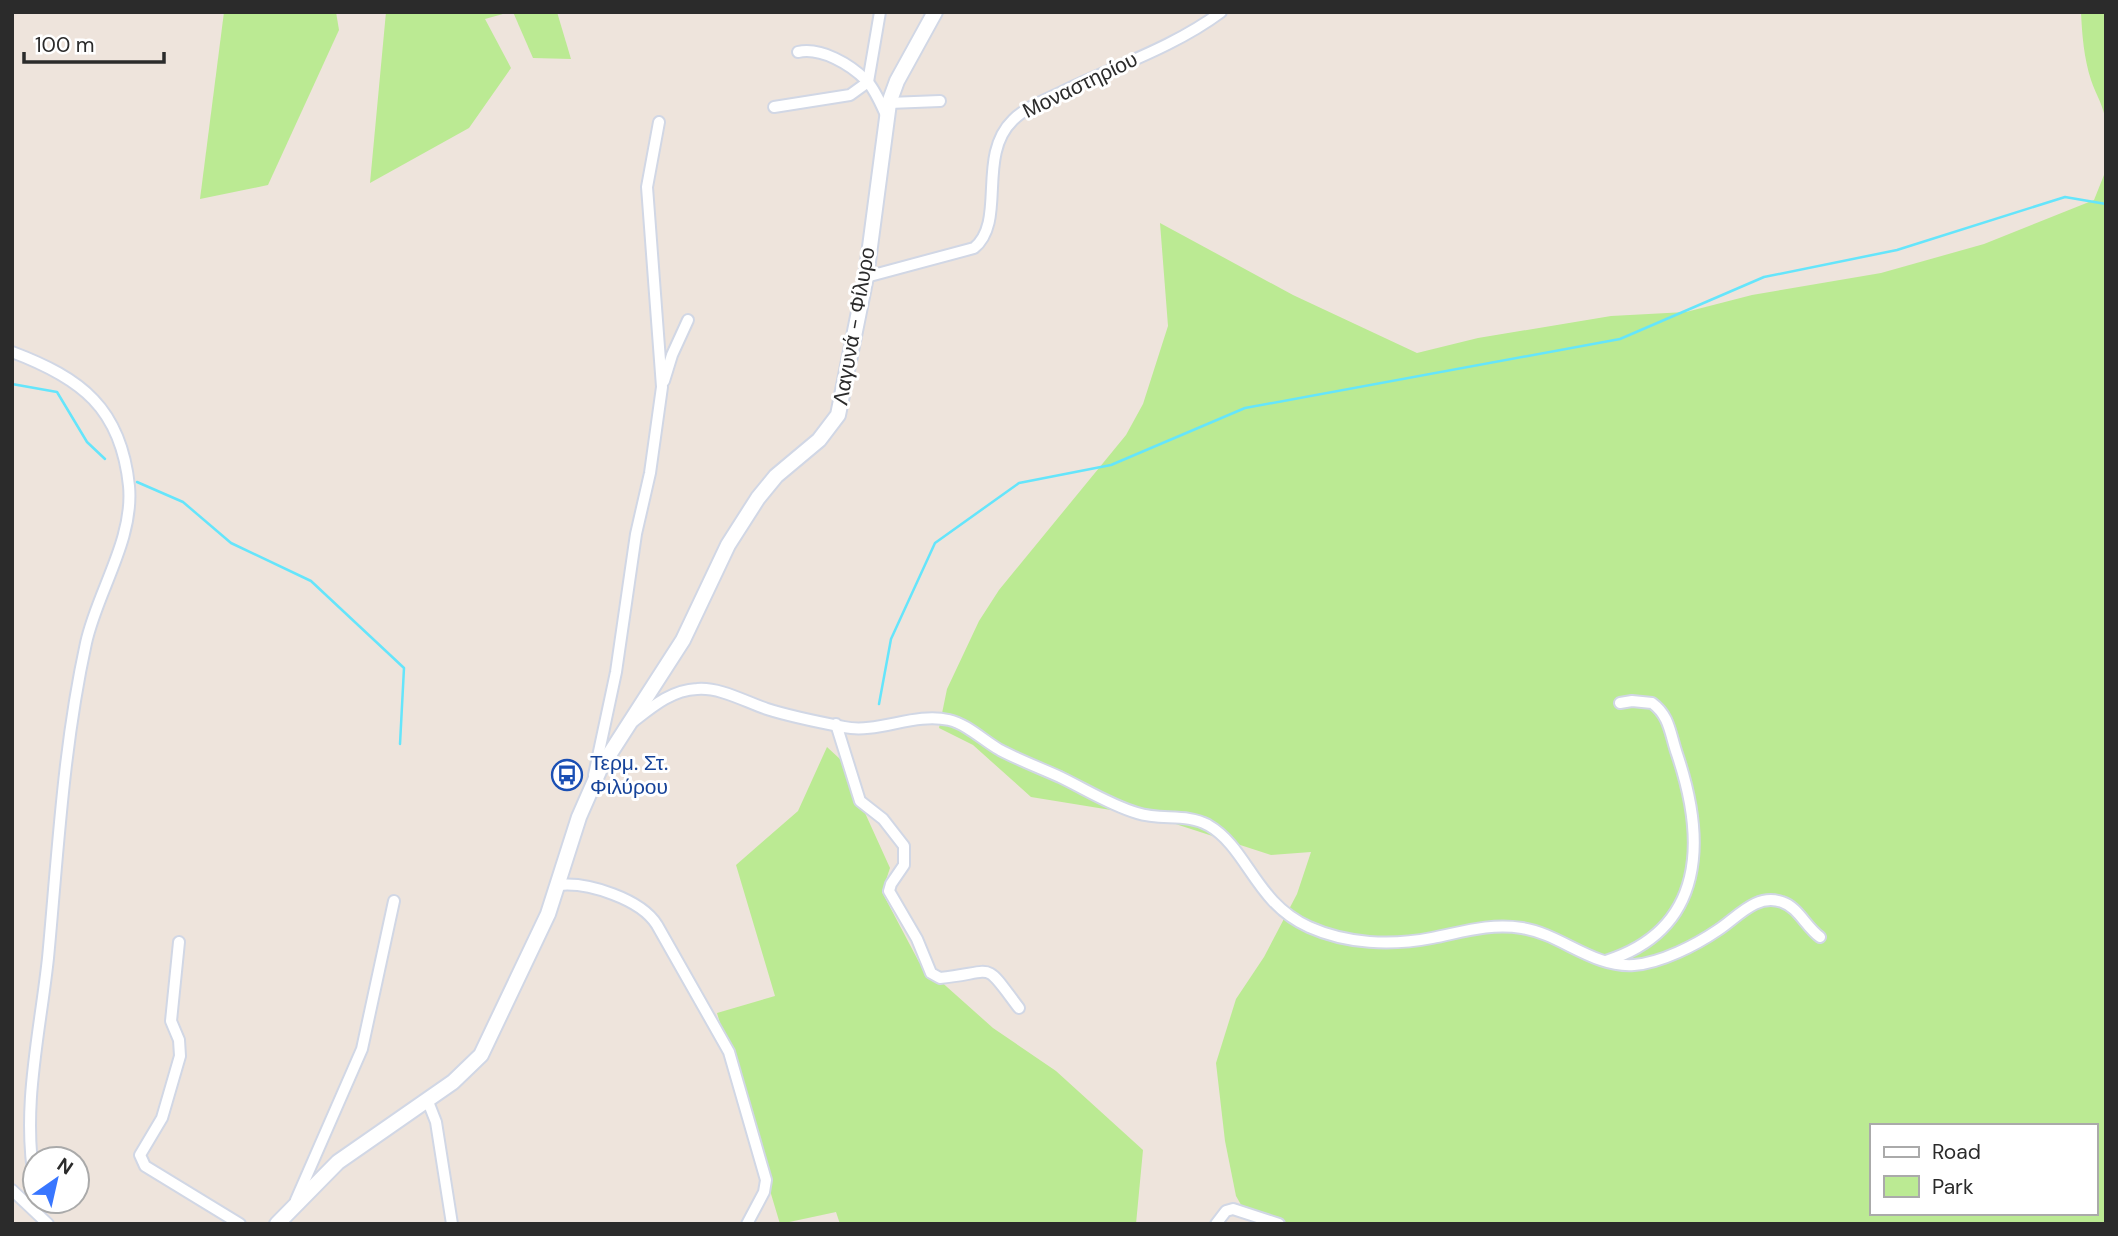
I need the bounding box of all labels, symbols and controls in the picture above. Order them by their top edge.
scale bar [24,21,164,65]
text: 100 m [35,31,95,59]
street label: Μοναστηρίου [1018,45,1142,125]
street label: Λαγυνά - Φίλυρο [826,245,882,407]
place label: Τερμ. Στ. Φιλύρου [590,749,668,801]
bus stop icon: Τερμ. Στ. Φιλύρου [550,758,584,792]
legend [1870,1124,2097,1215]
text: Road [1932,1138,1981,1166]
north arrow [21,1145,91,1215]
text: N [52,1152,78,1181]
text: Park [1932,1173,1974,1201]

